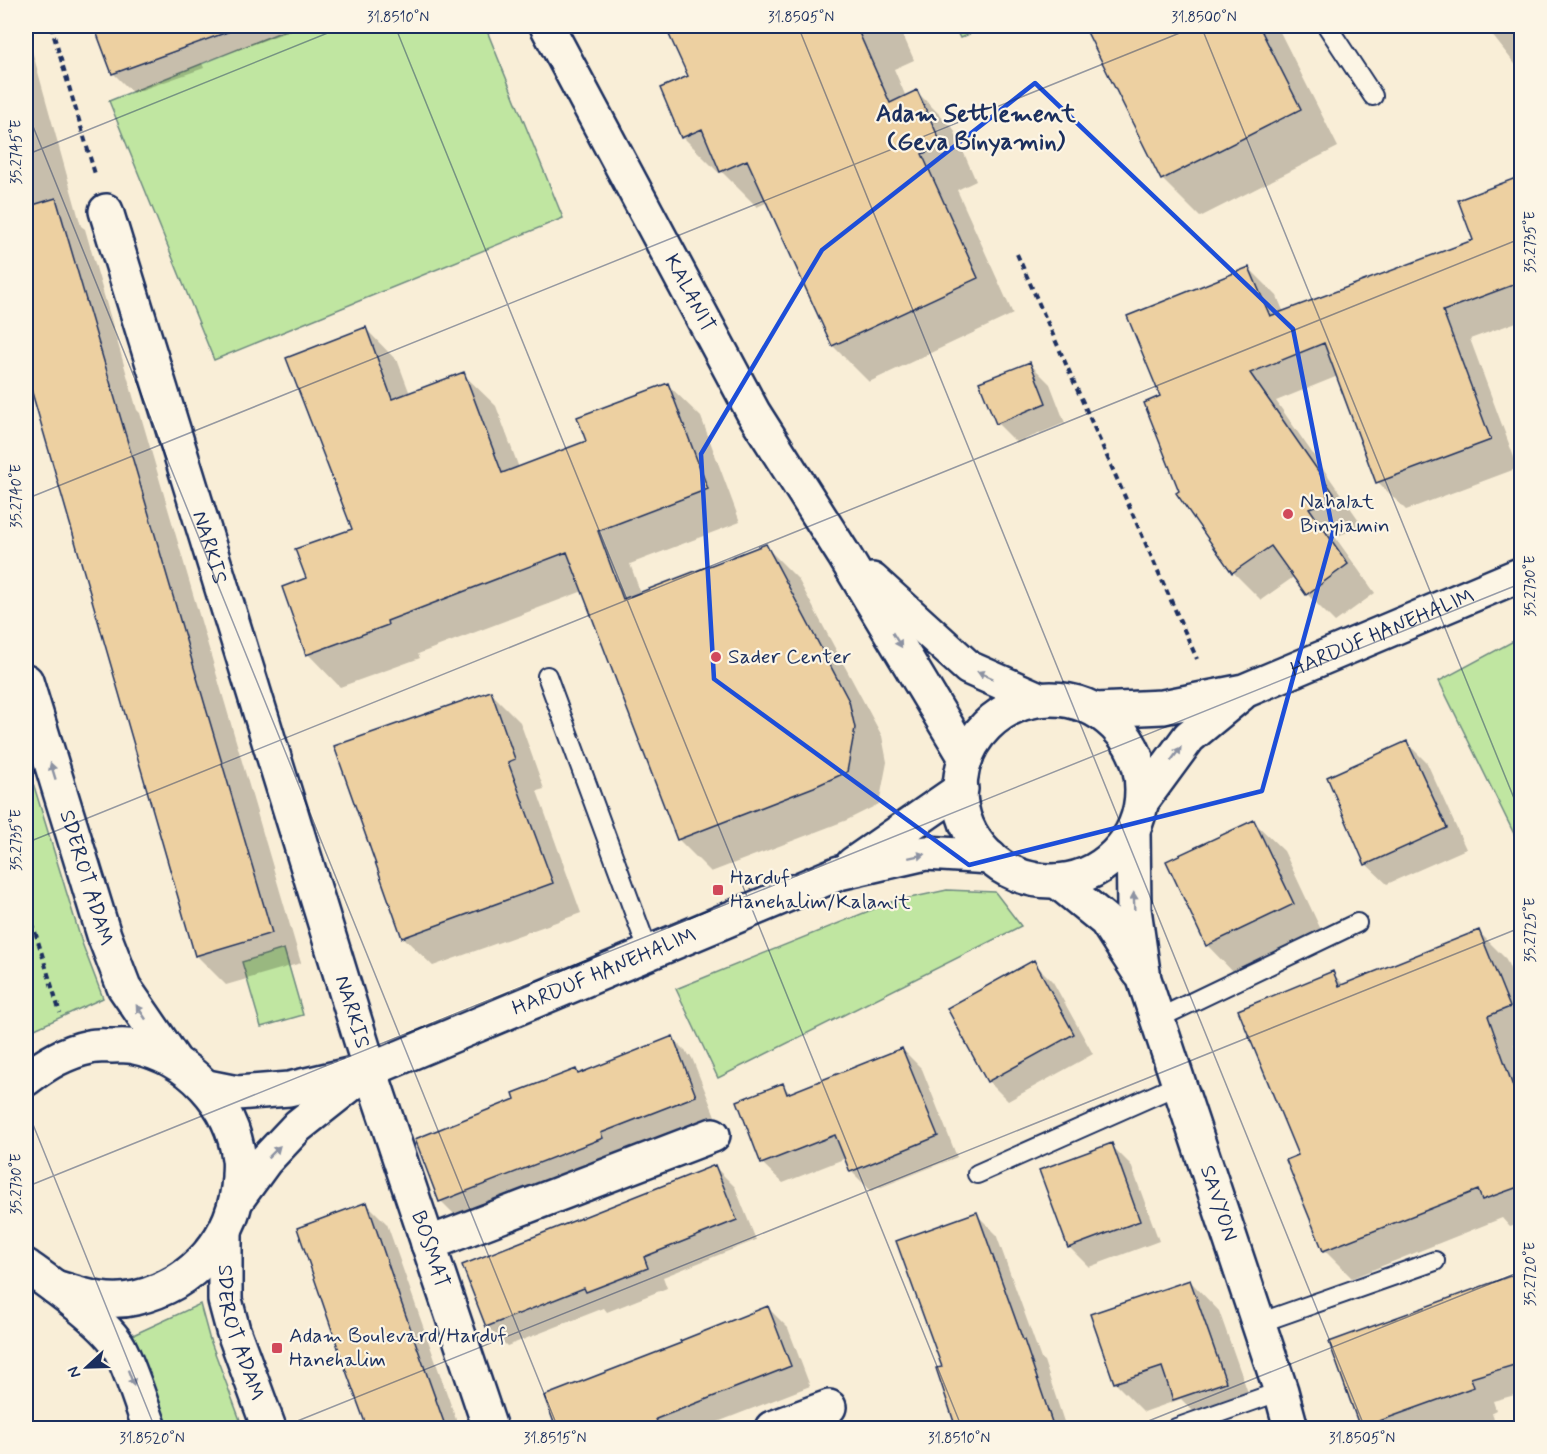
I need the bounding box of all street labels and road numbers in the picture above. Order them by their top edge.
street label: KALANIT [657,249,722,337]
street label: NARKIS [185,508,234,587]
street label: HARDUF HANEHALIM [1286,582,1479,684]
street label: SDEROT ADAM [52,807,121,950]
street label: HARDUF HANEHALIM [508,921,701,1023]
street label: NARKIS [328,972,377,1052]
street label: SAVYON [1193,1162,1244,1245]
street label: BOSMAT [404,1207,456,1292]
street label: SDEROT ADAM [211,1265,272,1405]

